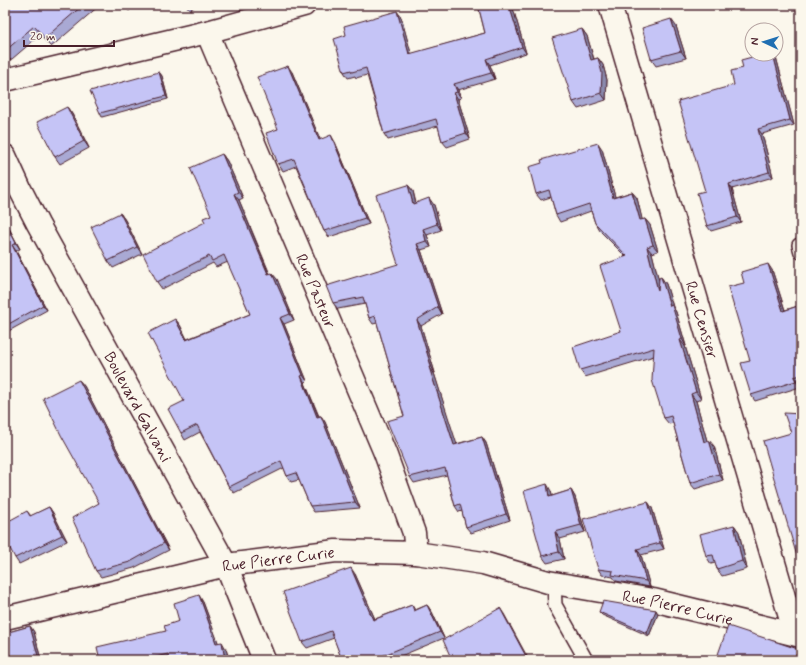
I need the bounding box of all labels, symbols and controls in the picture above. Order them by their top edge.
scale bar [24,22,114,48]
north arrow [744,22,784,62]
text: 20 m [30,29,56,45]
text: N [748,37,762,46]
street label: Rue Pasteur [290,251,340,332]
street label: Rue Censier [680,279,723,362]
street label: Boulevard Galvani [98,348,176,466]
street label: Rue Pierre Curie [221,542,336,577]
street label: Rue Pierre Curie [621,586,735,631]

